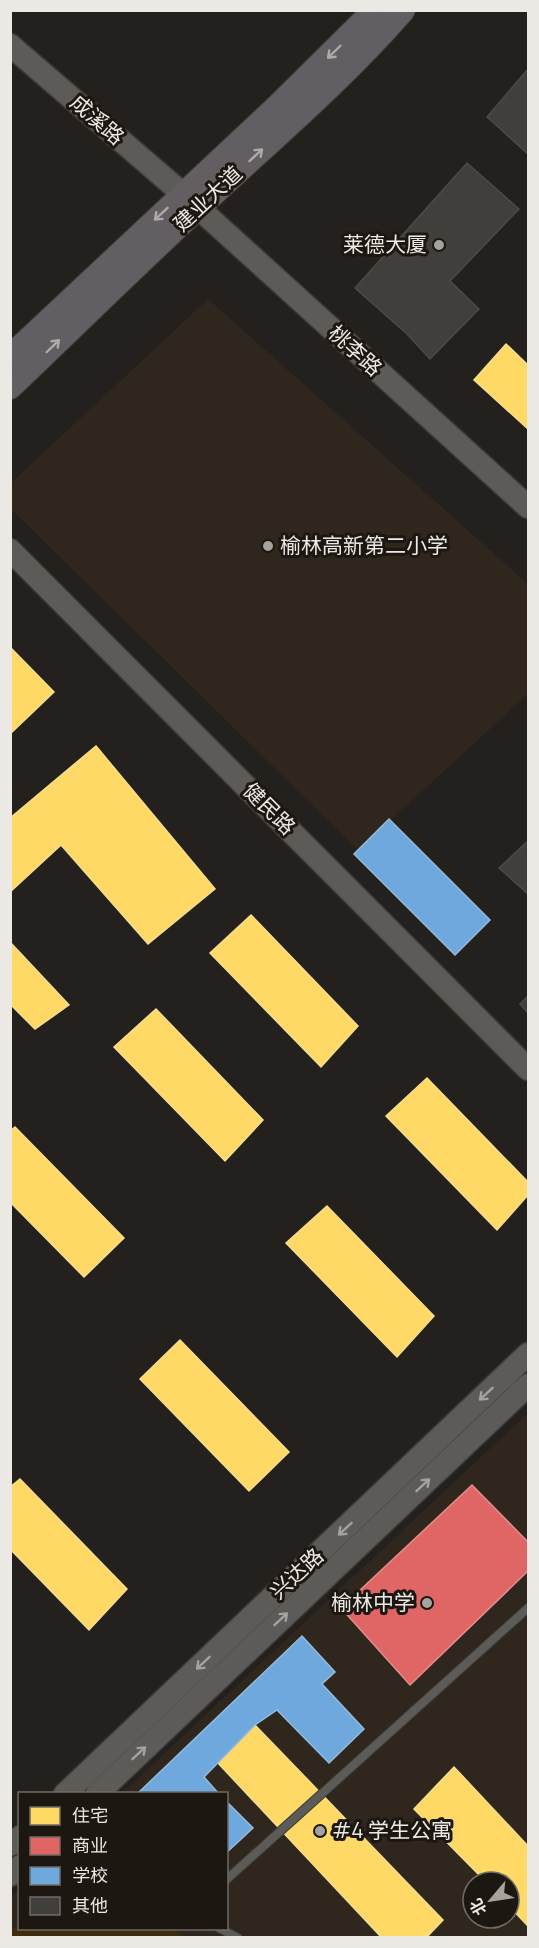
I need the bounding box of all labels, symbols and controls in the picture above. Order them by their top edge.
one-way arrow [326,44,341,59]
street label: 成溪路 [65,88,131,150]
one-way arrow [248,148,263,162]
street label: 建业大道 [167,159,248,237]
one-way arrow [154,207,169,222]
place label: 莱德大厦 [343,230,427,258]
marker: 莱德大厦 [432,238,446,252]
street label: 桃李路 [323,319,388,382]
one-way arrow [45,339,60,354]
place label: 榆林高新第二小学 [280,531,448,559]
marker: 榆林高新第二小学 [261,539,275,553]
street label: 健民路 [238,776,302,840]
one-way arrow [479,1387,494,1401]
one-way arrow [415,1478,430,1493]
one-way arrow [337,1521,352,1536]
street label: 兴达路 [264,1542,329,1605]
place label: 榆林中学 [331,1588,415,1616]
marker: 榆林中学 [420,1596,434,1610]
one-way arrow [273,1612,288,1627]
one-way arrow [196,1655,211,1669]
one-way arrow [132,1746,147,1761]
legend [18,1792,228,1930]
text: 住宅 [72,1803,108,1827]
place label: #4 学生公寓 [332,1816,452,1844]
marker: #4 学生公寓 [313,1824,327,1838]
text: 商业 [72,1833,108,1857]
text: 学校 [72,1863,108,1887]
north arrow [461,1870,521,1930]
text: 其他 [72,1893,108,1917]
text: 北 [464,1895,491,1920]

